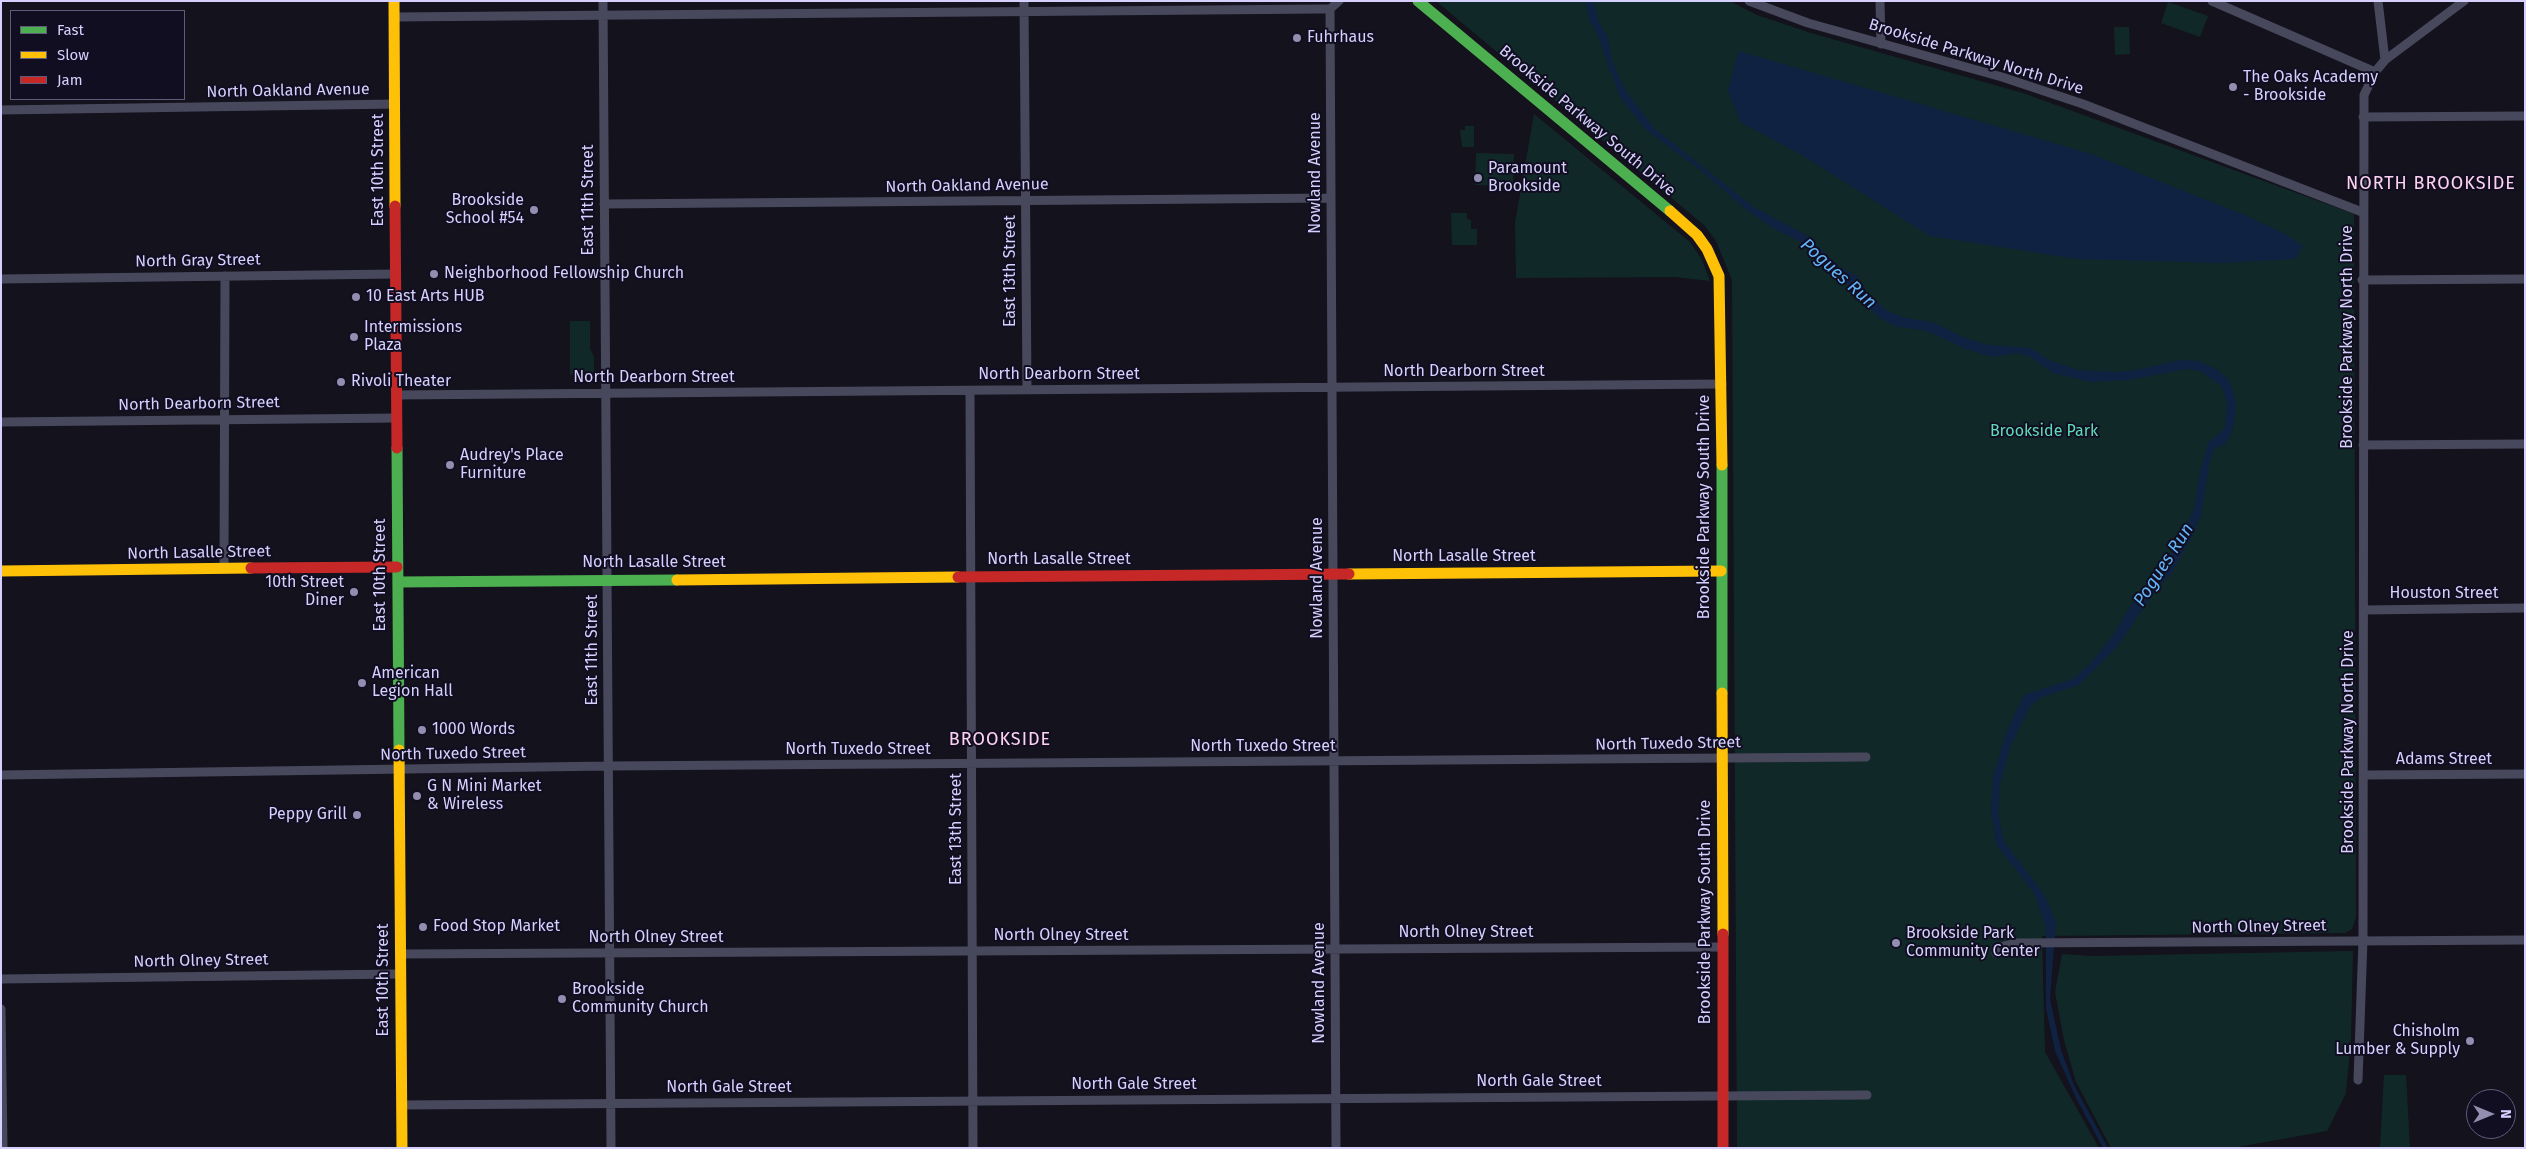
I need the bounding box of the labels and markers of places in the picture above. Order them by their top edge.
place label: Fuhrhaus [1307,28,1374,48]
marker: Fuhrhaus [1291,32,1303,44]
place label: The Oaks Academy - Brookside [2243,68,2378,106]
marker: The Oaks Academy - Brookside [2227,81,2239,93]
place label: Paramount Brookside [1488,159,1567,197]
marker: Paramount Brookside [1472,172,1484,184]
place label: Brookside School #54 [446,191,524,229]
marker: Brookside School #54 [528,204,540,216]
place label: Neighborhood Fellowship Church [444,264,684,284]
marker: Neighborhood Fellowship Church [428,268,440,280]
place label: 10 East Arts HUB [366,287,485,307]
marker: 10 East Arts HUB [350,291,362,303]
place label: Intermissions Plaza [364,318,462,356]
marker: Intermissions Plaza [348,331,360,343]
place label: Rivoli Theater [351,372,451,392]
marker: Rivoli Theater [335,376,347,388]
place label: Audrey's Place Furniture [460,446,564,484]
marker: Audrey's Place Furniture [444,459,456,471]
place label: 10th Street Diner [265,573,344,611]
marker: 10th Street Diner [348,586,360,598]
place label: American Legion Hall [372,664,453,702]
marker: American Legion Hall [356,677,368,689]
place label: 1000 Words [432,720,515,740]
marker: 1000 Words [416,724,428,736]
place label: G N Mini Market & Wireless [427,777,541,815]
marker: G N Mini Market & Wireless [411,790,423,802]
place label: Peppy Grill [268,805,347,825]
marker: Peppy Grill [351,809,363,821]
place label: Food Stop Market [433,917,560,937]
marker: Food Stop Market [417,921,429,933]
place label: Brookside Park Community Center [1906,924,2040,962]
marker: Brookside Park Community Center [1890,937,1902,949]
place label: Brookside Community Church [572,980,709,1018]
marker: Brookside Community Church [556,993,568,1005]
place label: Chisholm Lumber & Supply [2335,1022,2460,1060]
marker: Chisholm Lumber & Supply [2464,1035,2476,1047]

